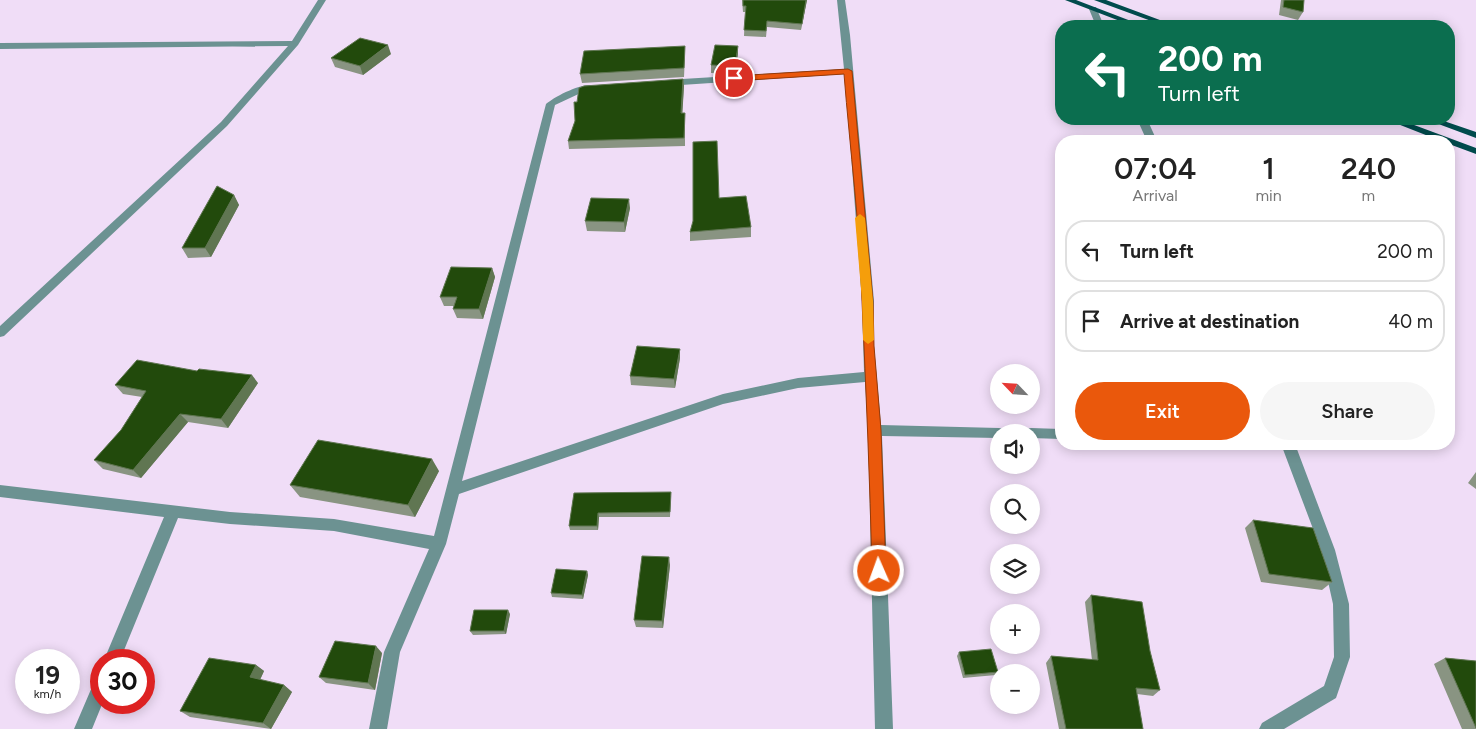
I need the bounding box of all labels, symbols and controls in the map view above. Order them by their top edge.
text: 200 m [1158,38,1262,80]
icon: left [1075,40,1140,105]
pin [713,57,755,99]
icon: arrive [720,64,748,92]
text: Turn left [1158,80,1240,107]
text: 07:04 [1114,150,1196,187]
text: 1 [1262,150,1275,187]
text: 240 [1341,150,1396,187]
text: Arrival [1133,186,1178,205]
text: min [1255,186,1282,205]
text: m [1362,186,1375,205]
icon: left [1077,237,1105,265]
text: Turn left [1120,240,1194,263]
text: 200 m [1377,240,1433,263]
icon: arrive [1077,307,1105,335]
text: Arrive at destination [1120,310,1299,333]
text: 40 m [1388,310,1433,333]
north arrow [990,364,1040,414]
map controls [990,364,1040,714]
button: Exit [1075,382,1250,440]
button: Share [1260,382,1435,440]
button: sound [990,424,1040,474]
button: search [990,484,1040,534]
position arrow [852,544,904,596]
button: layers [990,544,1040,594]
button: + [990,604,1040,654]
speed limit sign: 30 [90,649,155,714]
text: 19 [35,660,60,690]
button: − [990,664,1040,714]
text: km/h [34,687,61,701]

